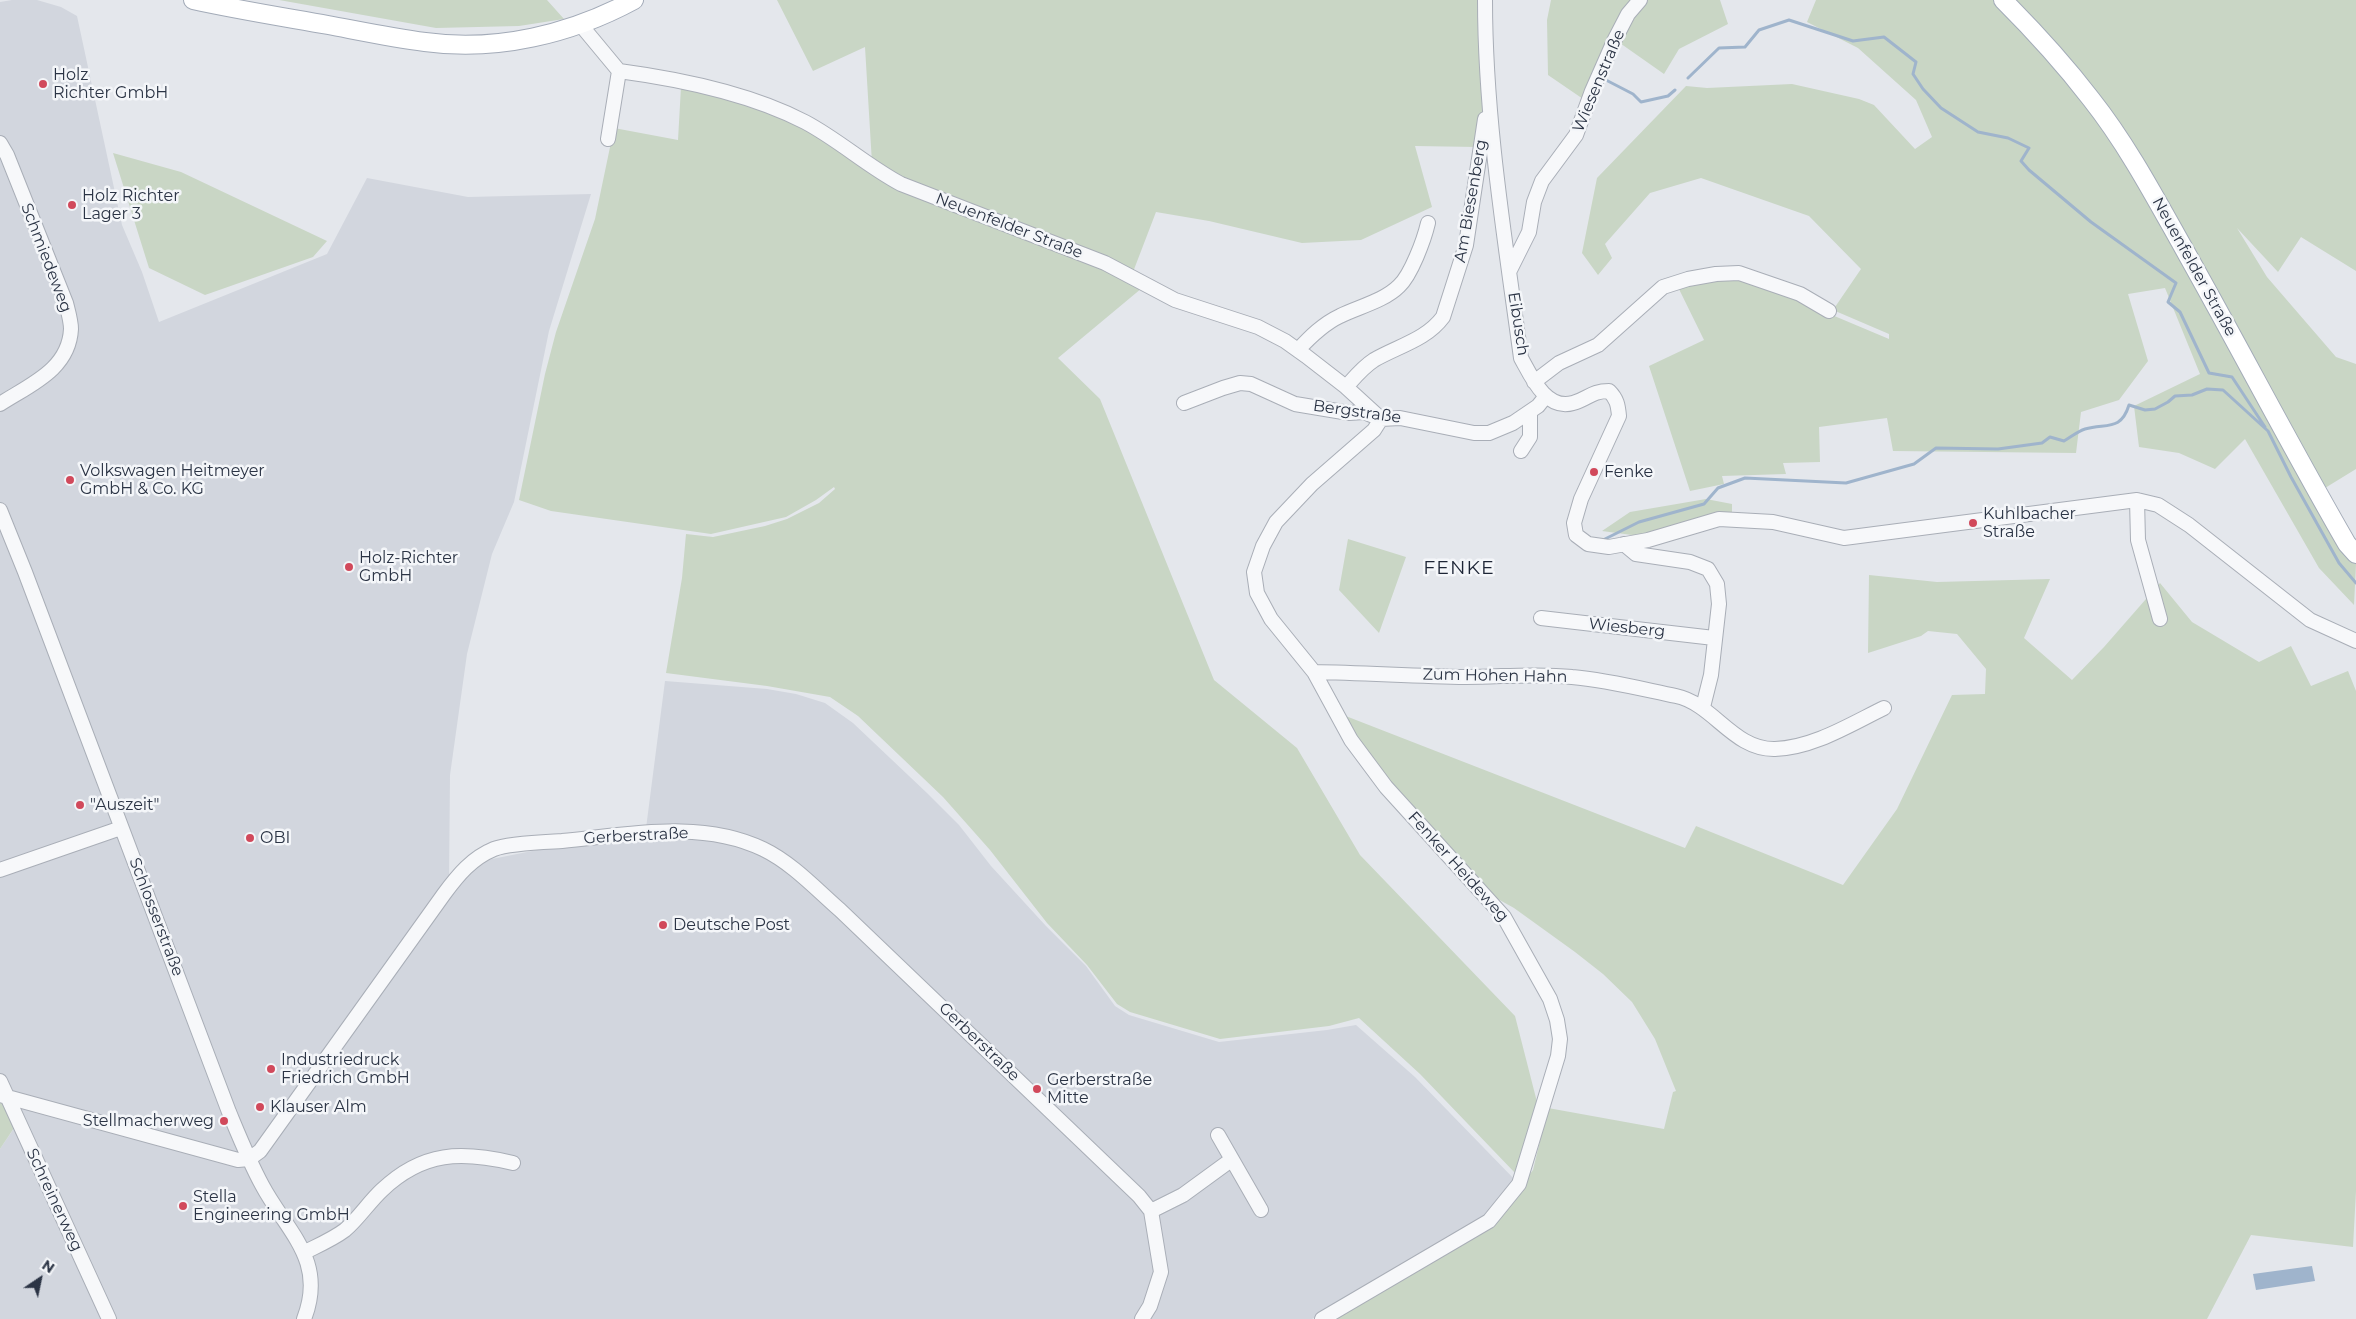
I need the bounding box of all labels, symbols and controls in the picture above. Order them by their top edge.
street label: Wiesenstraße [1569,27,1629,135]
place label: Holz Richter GmbH [53,65,168,103]
marker: Holz Richter GmbH [37,78,49,90]
street label: Am Biesenberg [1451,138,1491,264]
place label: Holz Richter Lager 3 [82,186,180,224]
street label: Neuenfelder Straße [933,189,1085,263]
street label: Neuenfelder Straße [2148,194,2240,340]
marker: Holz Richter Lager 3 [66,199,78,211]
street label: Schmiedeweg [16,201,76,315]
street label: Eibusch [1504,291,1532,357]
street label: Bergstraße [1312,396,1402,428]
place label: Volkswagen Heitmeyer GmbH & Co. KG [80,461,265,499]
place label: Fenke [1604,462,1653,482]
marker: Fenke [1588,466,1600,478]
marker: Volkswagen Heitmeyer GmbH & Co. KG [64,474,76,486]
place label: Kuhlbacher Straße [1983,504,2076,542]
marker: Kuhlbacher Straße [1967,517,1979,529]
place label: Holz-Richter GmbH [359,548,458,586]
district label: FENKE [1423,557,1495,579]
marker: Holz-Richter GmbH [343,561,355,573]
street label: Wiesberg [1588,614,1666,642]
street label: Zum Hohen Hahn [1422,665,1568,687]
place label: "Auszeit" [90,795,159,815]
marker: "Auszeit" [74,799,86,811]
street label: Fenker Heideweg [1403,808,1513,926]
street label: Gerberstraße [583,824,689,848]
place label: OBI [260,828,290,848]
marker: OBI [244,832,256,844]
street label: Schlosserstraße [125,855,187,979]
place label: Deutsche Post [673,915,790,935]
marker: Deutsche Post [657,919,669,931]
street label: Gerberstraße [935,999,1023,1085]
place label: Industriedruck Friedrich GmbH [281,1050,410,1088]
marker: Industriedruck Friedrich GmbH [265,1063,277,1075]
place label: Gerberstraße Mitte [1047,1070,1152,1108]
marker: Gerberstraße Mitte [1031,1083,1043,1095]
place label: Klauser Alm [270,1097,367,1117]
marker: Klauser Alm [254,1101,266,1113]
place label: Stellmacherweg [83,1111,214,1131]
marker: Stellmacherweg [218,1115,230,1127]
street label: Schreinerweg [22,1146,86,1254]
place label: Stella Engineering GmbH [193,1187,350,1225]
marker: Stella Engineering GmbH [177,1200,189,1212]
north arrow [15,1254,65,1304]
text: N [39,1256,58,1277]

